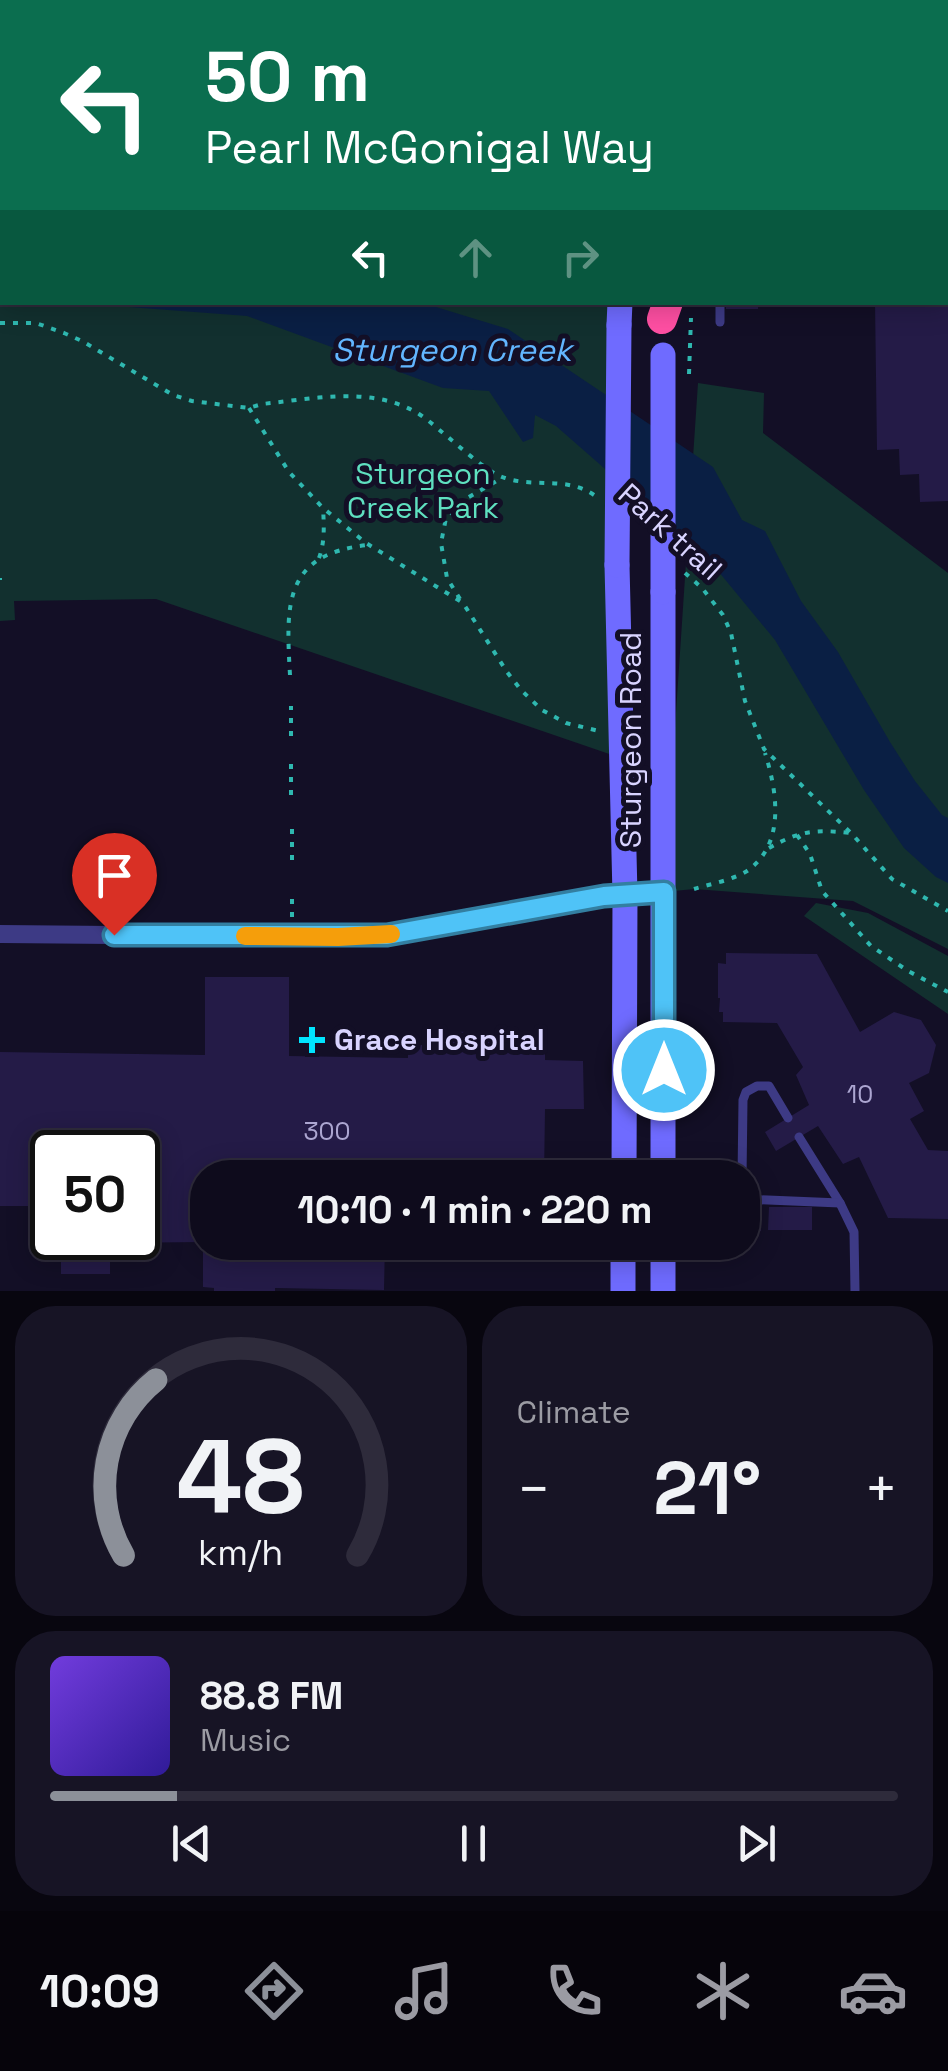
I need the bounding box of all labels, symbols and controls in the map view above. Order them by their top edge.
text: 50 m [205,32,370,121]
icon: left [40,40,170,170]
text: Pearl McGonigal Way [205,119,654,176]
icon: left [343,230,398,285]
icon: ahead [448,230,503,285]
icon: right [553,230,608,285]
water label: Sturgeon Creek [332,330,576,370]
park label: Sturgeon Creek Park [347,454,499,527]
street label: Park trail [610,475,730,588]
street label: Sturgeon Road [611,632,650,848]
pin [72,833,157,936]
icon: arrive [87,848,142,903]
position arrow [612,1018,716,1122]
place label: Grace Hospital [334,1020,545,1059]
marker: Grace Hospital [299,1027,325,1053]
house number: 10 [847,1078,873,1110]
house number: 300 [303,1115,351,1147]
speed limit sign: 50 [30,1130,160,1260]
text: 10:10 · 1 min · 220 m [298,1186,652,1234]
text: Climate [517,1392,631,1432]
text: 48 [176,1411,305,1543]
text: 21° [653,1440,761,1536]
text: − [517,1454,551,1524]
text: + [864,1454,898,1524]
text: km/h [198,1530,283,1575]
text: 88.8 FM [200,1672,343,1720]
text: Music [200,1720,291,1760]
icon: previous [164,1816,219,1871]
icon: pause [446,1816,501,1871]
icon: next [729,1816,784,1871]
icon: directions [239,1956,309,2026]
icon: music [389,1956,459,2026]
icon: phone [539,1956,609,2026]
icon: climate [688,1956,758,2026]
icon: car [838,1956,908,2026]
text: 10:09 [40,1963,160,2020]

